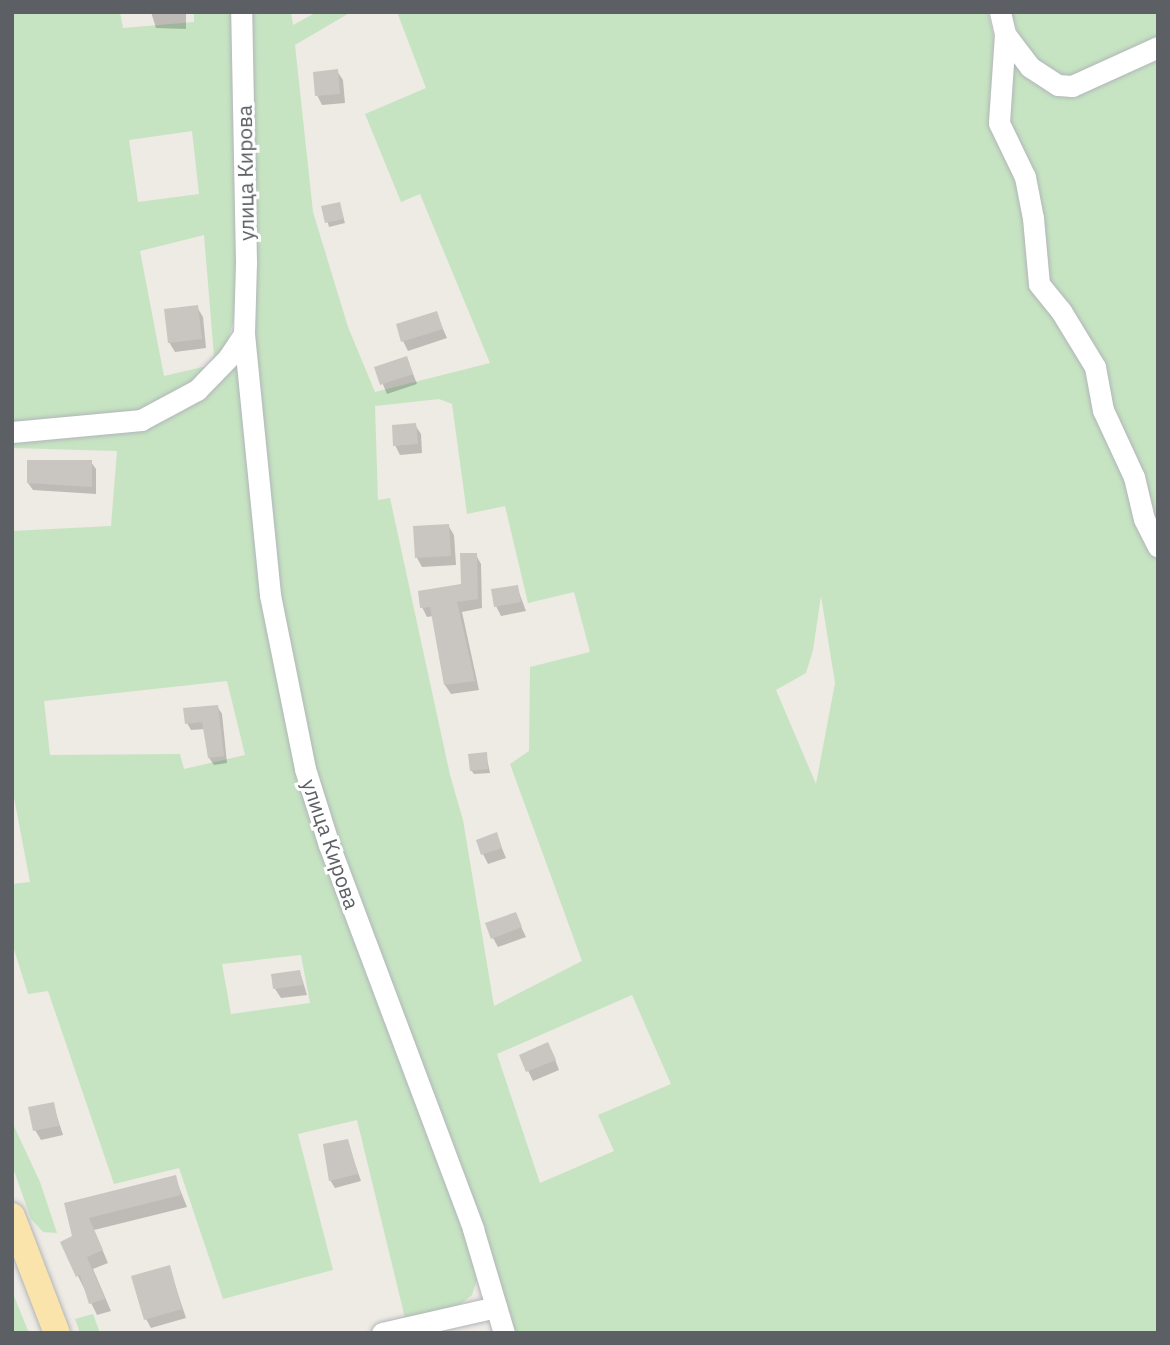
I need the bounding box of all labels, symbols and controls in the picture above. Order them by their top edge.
street label: улица Кирова [231,105,259,241]
street label: улица Кирова [297,776,365,912]

